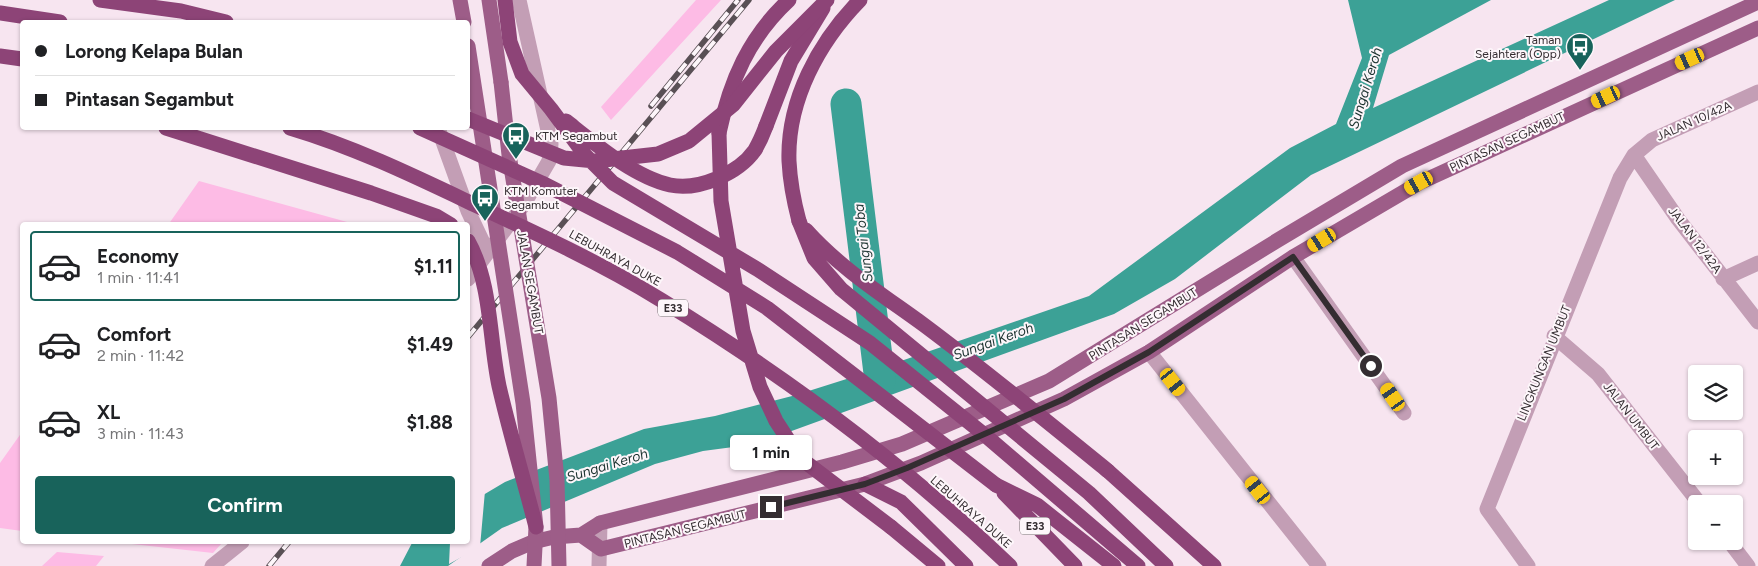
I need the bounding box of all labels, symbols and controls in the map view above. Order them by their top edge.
bus stop icon: Taman Sejahtera (Opp) [1565,32,1595,71]
place label: Taman Sejahtera (Opp) [1475,33,1561,61]
text: Lorong Kelapa Bulan [65,40,243,63]
water label: Sungai Keroh [1345,45,1386,131]
car [1673,46,1706,72]
car [1589,84,1622,110]
text: Pintasan Segambut [65,88,234,111]
street label: JALAN 10/42A [1654,98,1734,144]
street label: PINTASAN SEGAMBUT [1447,109,1567,175]
bus stop icon: KTM Segambut [501,121,531,160]
place label: KTM Segambut [535,129,618,143]
car [1402,169,1435,197]
bus stop icon: KTM Komuter Segambut [470,183,500,222]
place label: KTM Komuter Segambut [504,184,577,212]
water label: Sungai Toba [850,203,877,283]
street label: JALAN 12/42A [1665,204,1725,276]
car [1305,226,1338,254]
street label: LEBUHRAYA DUKE [566,227,664,289]
street label: JALAN SEGAMBUT [514,229,546,335]
icon: car [37,244,82,289]
text: Economy [97,245,179,268]
text: $1.11 [414,255,453,278]
text: 1 min · 11:41 [97,268,180,287]
street label: PINTASAN SEGAMBUT [1086,285,1200,363]
road number: E33 [658,300,688,316]
street label: LINGKUNGAN UMBUT [1514,303,1574,423]
water label: Sungai Keroh [951,319,1036,364]
icon: car [37,322,82,367]
text: Comfort [97,323,172,346]
text: $1.49 [407,333,453,356]
text: 2 min · 11:42 [97,346,184,365]
route start [1360,355,1382,377]
map controls [1688,365,1743,550]
button: layers [1688,365,1743,420]
car [1157,366,1188,398]
street label: JALAN UMBUT [1600,379,1662,453]
car [1378,380,1407,414]
icon: car [37,400,82,445]
text: XL [97,401,120,424]
text: $1.88 [406,411,453,434]
text: 3 min · 11:43 [97,424,184,443]
button: + [1688,430,1743,485]
callout: 1 min [730,434,812,470]
text: 1 min [752,443,790,462]
water label: Sungai Keroh [564,445,650,486]
street label: LEBUHRAYA DUKE [927,473,1015,551]
car [1242,474,1273,506]
button: Confirm [35,476,455,534]
button: − [1688,495,1743,550]
route end [760,496,782,518]
street label: PINTASAN SEGAMBUT [623,507,748,551]
road number: E33 [1020,518,1050,534]

